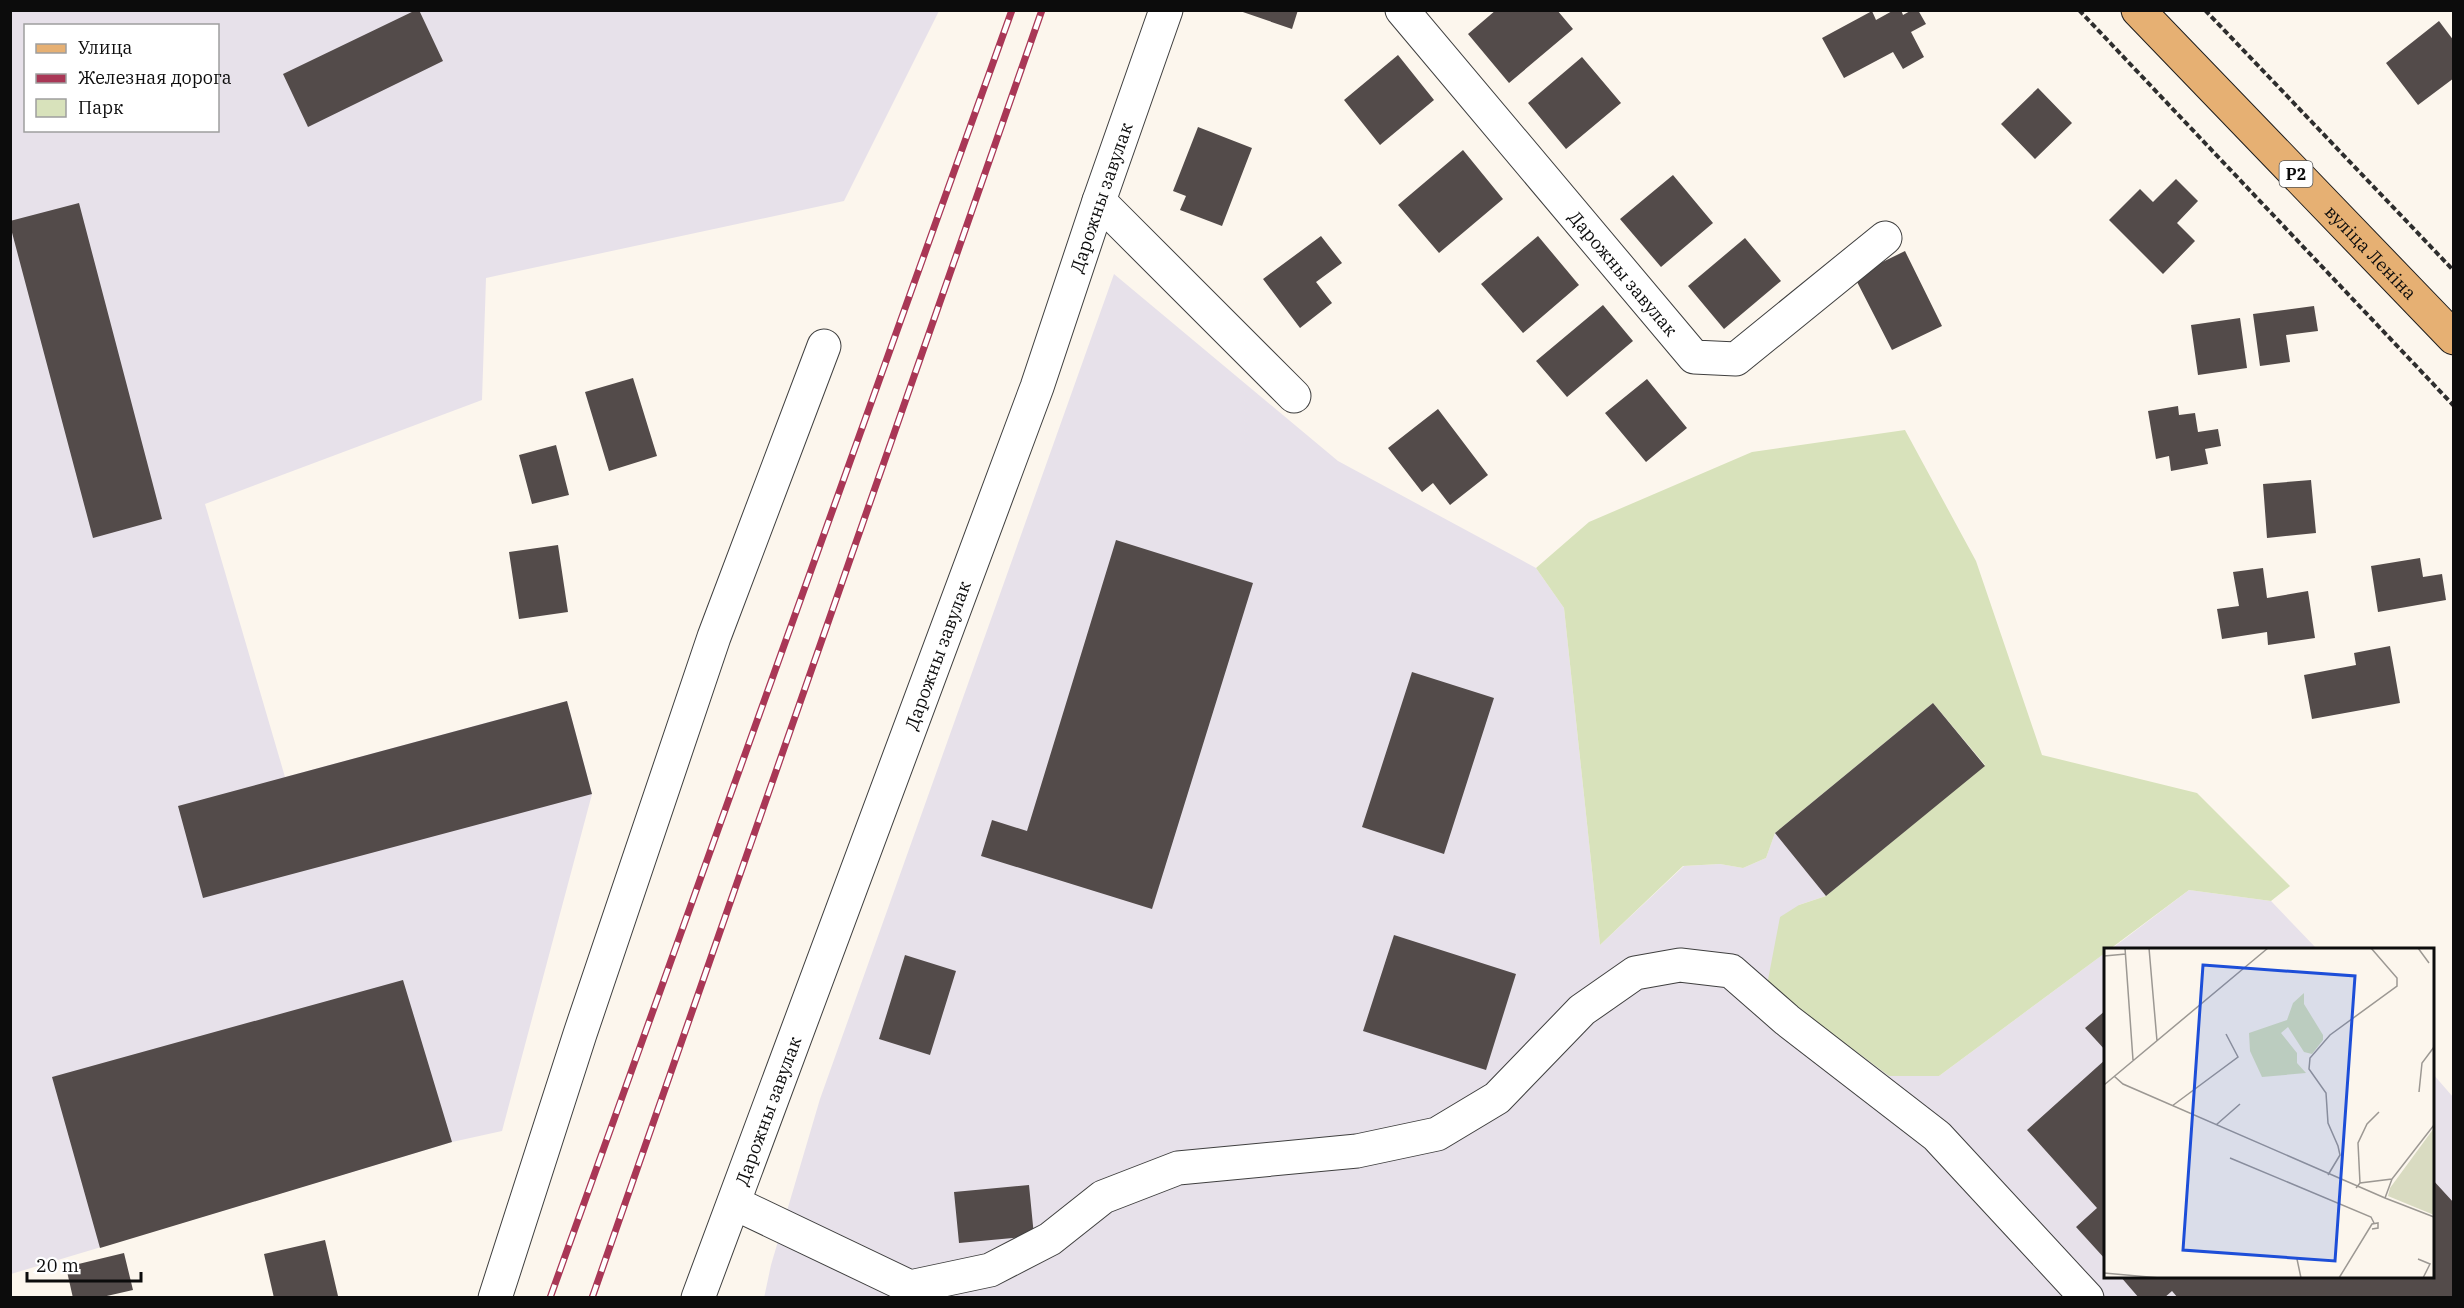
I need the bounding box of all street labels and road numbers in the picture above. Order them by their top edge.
street label: Дарожны завулак [1064,119,1137,275]
road number: Р2 [2280,161,2312,187]
street label: вуліца Леніна [2320,200,2422,304]
street label: Дарожны завулак [1564,206,1683,341]
street label: Дарожны завулак [899,577,976,733]
street label: Дарожны завулак [730,1032,806,1188]

